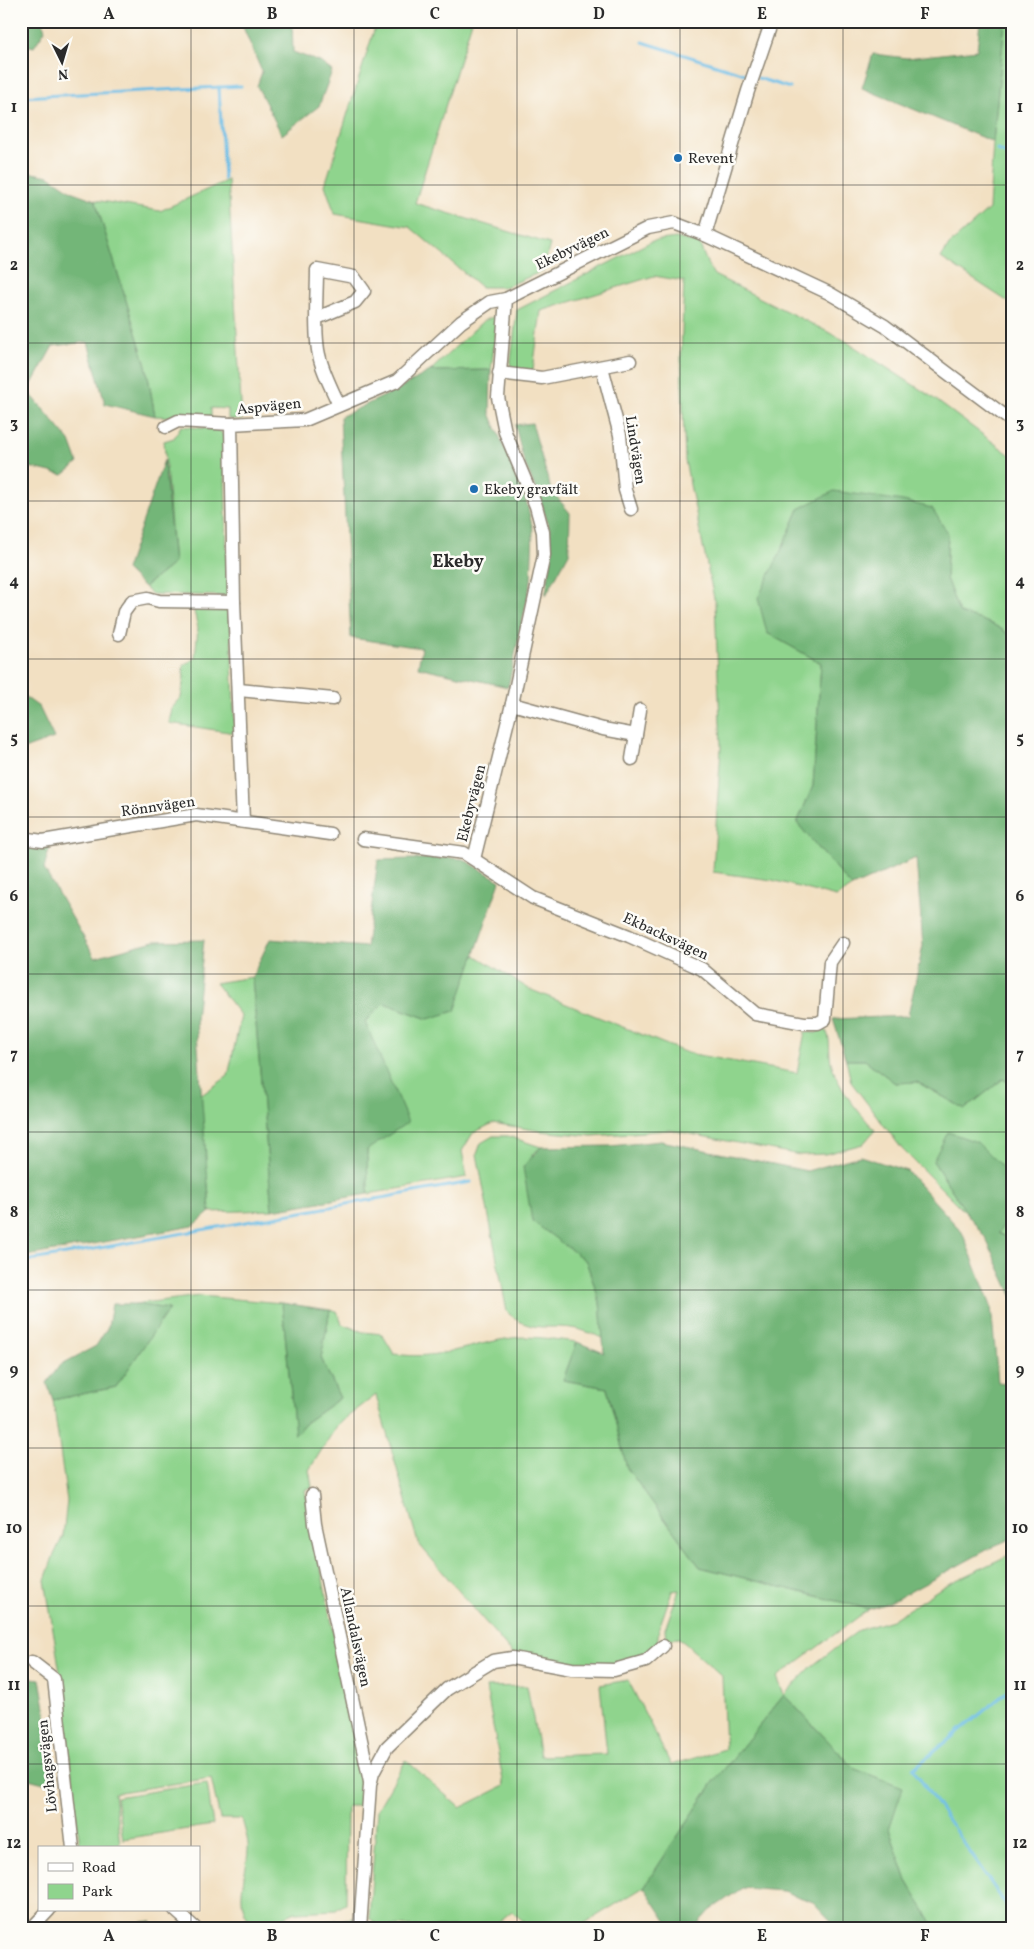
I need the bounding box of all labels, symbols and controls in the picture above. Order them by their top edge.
text: A [103,4,115,26]
text: B [267,4,278,26]
text: C [430,4,440,26]
text: D [593,4,605,26]
text: E [757,4,767,26]
text: F [920,4,930,26]
north arrow [38,38,88,88]
text: N [57,64,69,83]
text: 1 [11,97,17,119]
text: 1 [1017,97,1023,119]
place label: Revent [688,149,734,170]
marker: Revent [672,152,684,164]
street label: Ekebyvägen [532,222,613,276]
text: 2 [10,255,18,277]
text: 2 [1016,255,1024,277]
street label: Aspvägen [236,394,302,421]
text: 3 [10,413,18,435]
text: 3 [1016,413,1024,435]
street label: Lindvägen [619,414,650,486]
place label: Ekeby gravfält [484,480,578,501]
marker: Ekeby gravfält [468,483,480,495]
district label: Ekeby [432,550,484,575]
text: 4 [9,571,19,593]
text: 4 [1015,571,1025,593]
text: 5 [10,728,18,750]
text: 5 [1016,728,1024,750]
street label: Ekebyvägen [453,762,492,844]
street label: Rönnvägen [120,792,197,823]
text: 6 [10,886,19,908]
text: 6 [1016,886,1025,908]
street label: Ekbacksvägen [619,908,712,966]
text: 7 [10,1044,18,1066]
text: 7 [1016,1044,1024,1066]
text: 8 [10,1202,18,1224]
text: 8 [1016,1202,1024,1224]
text: 9 [10,1360,19,1382]
text: 9 [1016,1360,1025,1382]
text: 10 [6,1518,22,1540]
text: 10 [1012,1518,1028,1540]
street label: Allandalsvägen [334,1585,375,1689]
text: 11 [8,1675,20,1697]
text: 11 [1014,1675,1026,1697]
street label: Lövhagsvägen [33,1718,64,1813]
text: 12 [7,1833,21,1855]
text: 12 [1013,1833,1027,1855]
legend [38,1846,200,1912]
text: Road [82,1858,116,1879]
text: Park [82,1882,113,1903]
text: A [103,1926,115,1948]
text: B [267,1926,278,1948]
text: C [430,1926,440,1948]
text: D [593,1926,605,1948]
text: E [757,1926,767,1948]
text: F [920,1926,930,1948]

